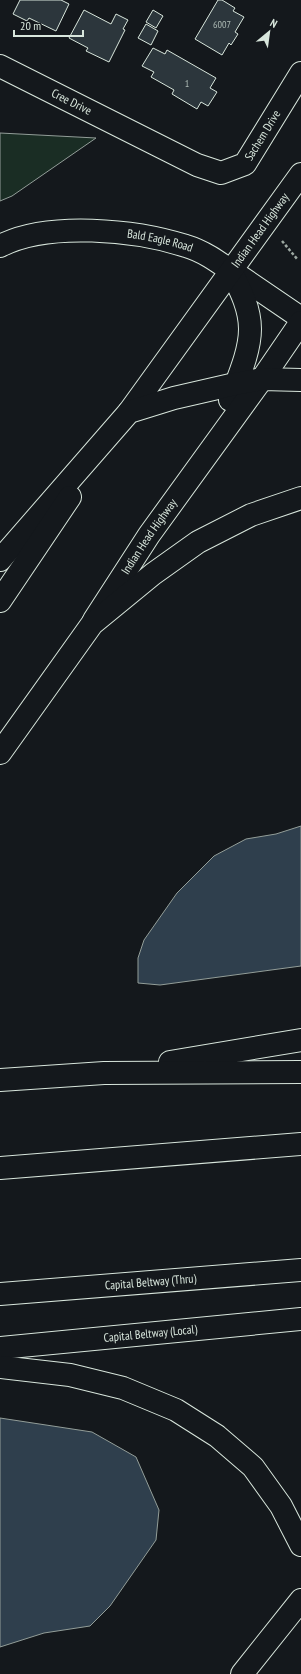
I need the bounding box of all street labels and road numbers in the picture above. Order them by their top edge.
street label: Cree Drive [49,85,94,118]
street label: Sachem Drive [241,107,283,163]
street label: Indian Head Highway [228,190,292,270]
street label: Bald Eagle Road [126,226,195,255]
street label: Indian Head Highway [118,495,180,577]
street label: Capital Beltway (Thru) [104,1270,197,1293]
street label: Capital Beltway (Local) [103,1321,198,1345]

